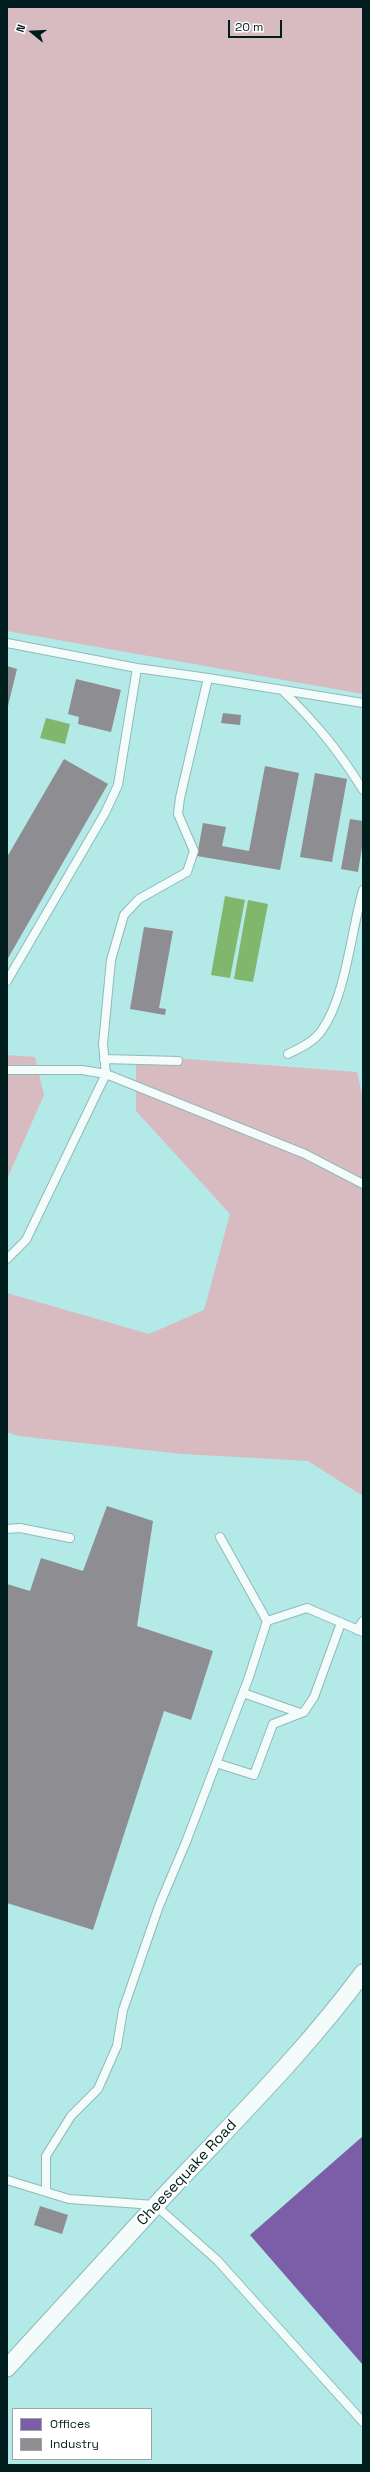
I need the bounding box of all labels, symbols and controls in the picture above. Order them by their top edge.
north arrow [12,12,52,52]
scale bar [230,12,284,38]
text: 20 m [235,19,263,35]
text: N [13,23,28,34]
street label: Cheesequake Road [133,2116,241,2230]
legend [12,2408,152,2460]
text: Offices [50,2416,90,2432]
text: Industry [50,2436,99,2452]

